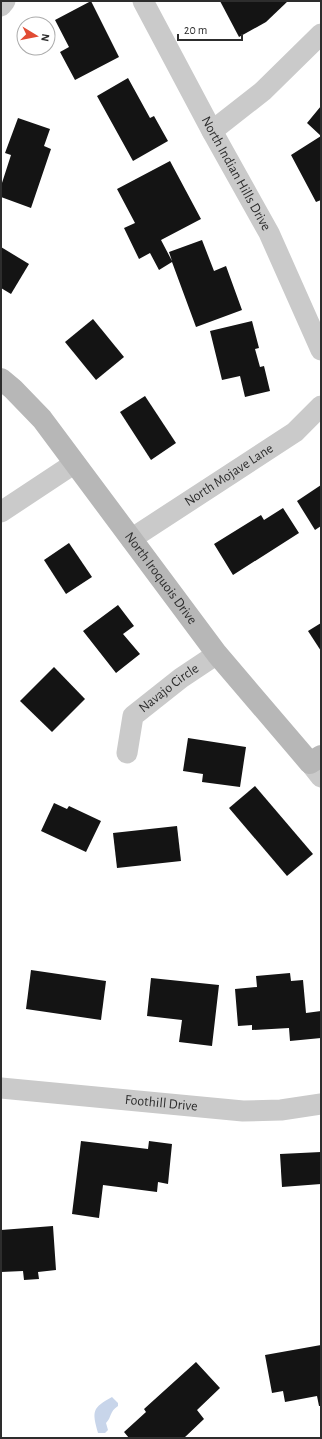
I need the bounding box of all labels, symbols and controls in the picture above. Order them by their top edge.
north arrow [16,16,56,56]
scale bar [178,16,242,42]
text: 20 m [184,24,207,36]
text: N [39,33,51,42]
street label: North Indian Hills Drive [199,114,273,233]
street label: North Mojave Lane [182,441,276,509]
street label: North Iroquois Drive [122,530,199,627]
street label: Navajo Circle [136,661,201,715]
street label: Foothill Drive [124,1093,198,1114]

